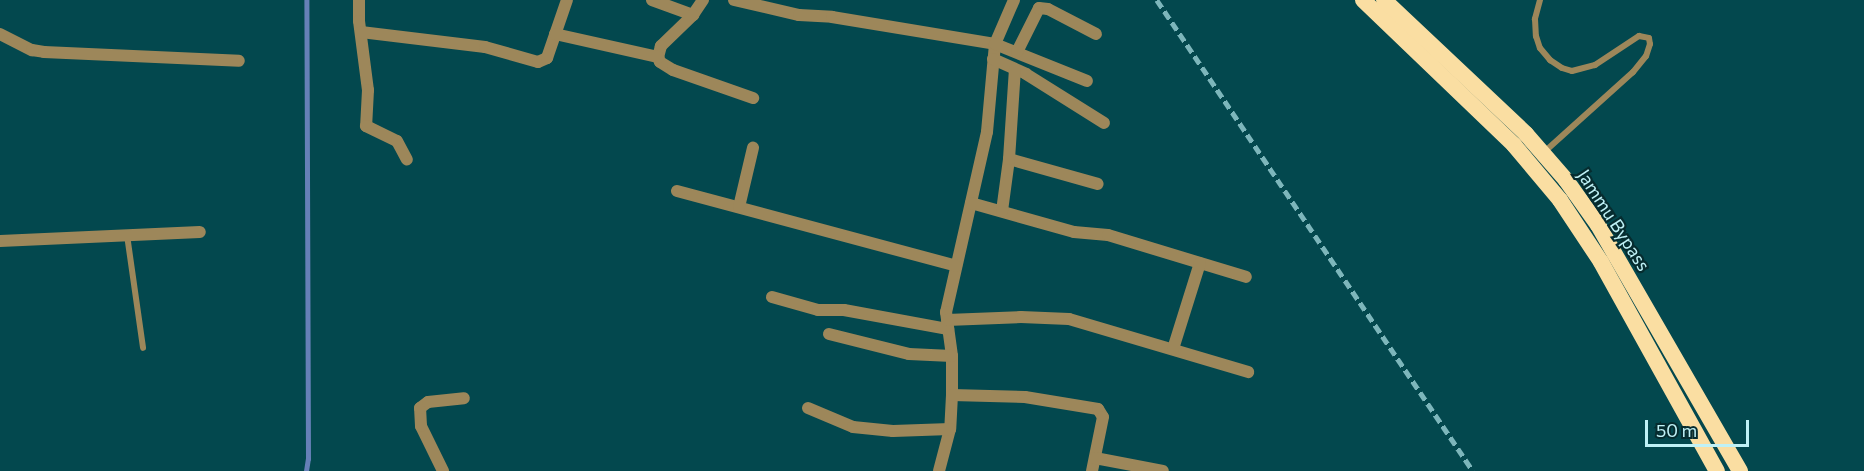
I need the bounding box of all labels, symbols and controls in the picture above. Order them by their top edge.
street label: Jammu Bypass [1573,165,1655,275]
scale bar [1648,408,1752,446]
text: 50 m [1656,419,1697,441]

